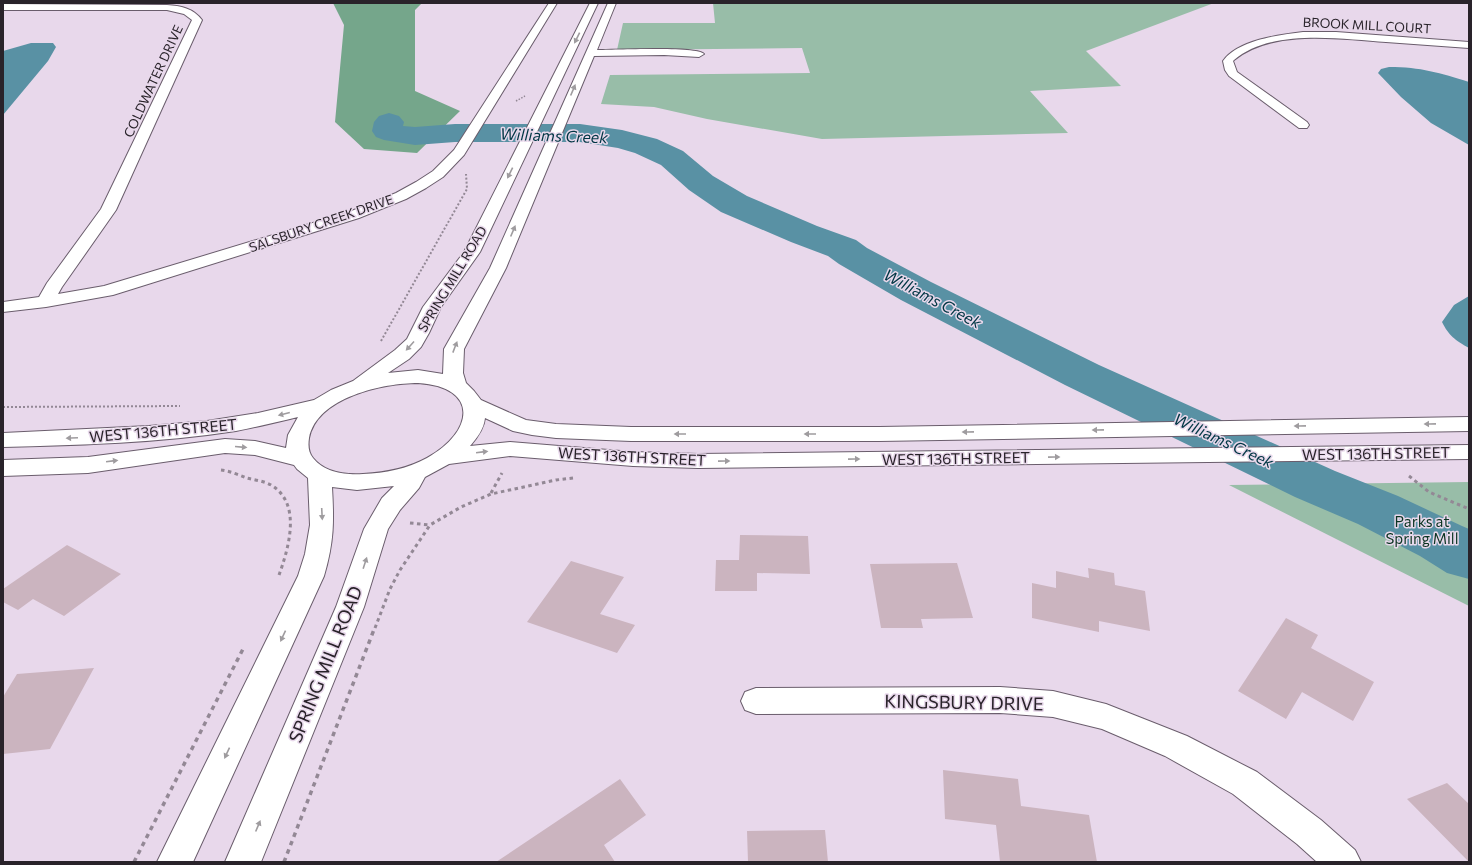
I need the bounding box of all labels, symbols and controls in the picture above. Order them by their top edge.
street label: BROOK MILL COURT [1302,14,1432,36]
street label: COLDWATER DRIVE [120,22,186,140]
one-way arrow [574,32,580,44]
one-way arrow [571,84,577,96]
water label: Williams Creek [500,124,609,146]
one-way arrow [507,168,513,179]
street label: SALSBURY CREEK DRIVE [247,191,395,255]
street label: SPRING MILL ROAD [414,223,490,335]
one-way arrow [510,226,516,237]
water label: Williams Creek [881,264,985,332]
one-way arrow [406,341,415,351]
one-way arrow [453,341,459,353]
water label: Williams Creek [1171,409,1277,472]
one-way arrow [278,411,290,417]
street label: WEST 136TH STREET [88,415,238,445]
one-way arrow [1423,421,1436,427]
one-way arrow [1293,423,1306,429]
one-way arrow [1092,426,1104,433]
one-way arrow [962,429,974,436]
one-way arrow [673,431,686,437]
one-way arrow [803,431,816,437]
one-way arrow [65,435,78,441]
one-way arrow [235,443,247,450]
street label: WEST 136TH STREET [558,443,707,469]
street label: WEST 136TH STREET [1302,443,1451,463]
street label: WEST 136TH STREET [882,448,1031,468]
one-way arrow [476,449,488,455]
one-way arrow [1048,454,1061,460]
one-way arrow [848,456,861,462]
one-way arrow [106,458,118,465]
one-way arrow [718,458,731,464]
one-way arrow [319,508,325,521]
park label: Parks at Spring Mill [1386,512,1458,547]
one-way arrow [362,557,368,569]
street label: SPRING MILL ROAD [284,582,366,746]
one-way arrow [280,630,286,642]
street label: KINGSBURY DRIVE [884,690,1044,714]
one-way arrow [224,748,230,759]
one-way arrow [255,821,261,832]

